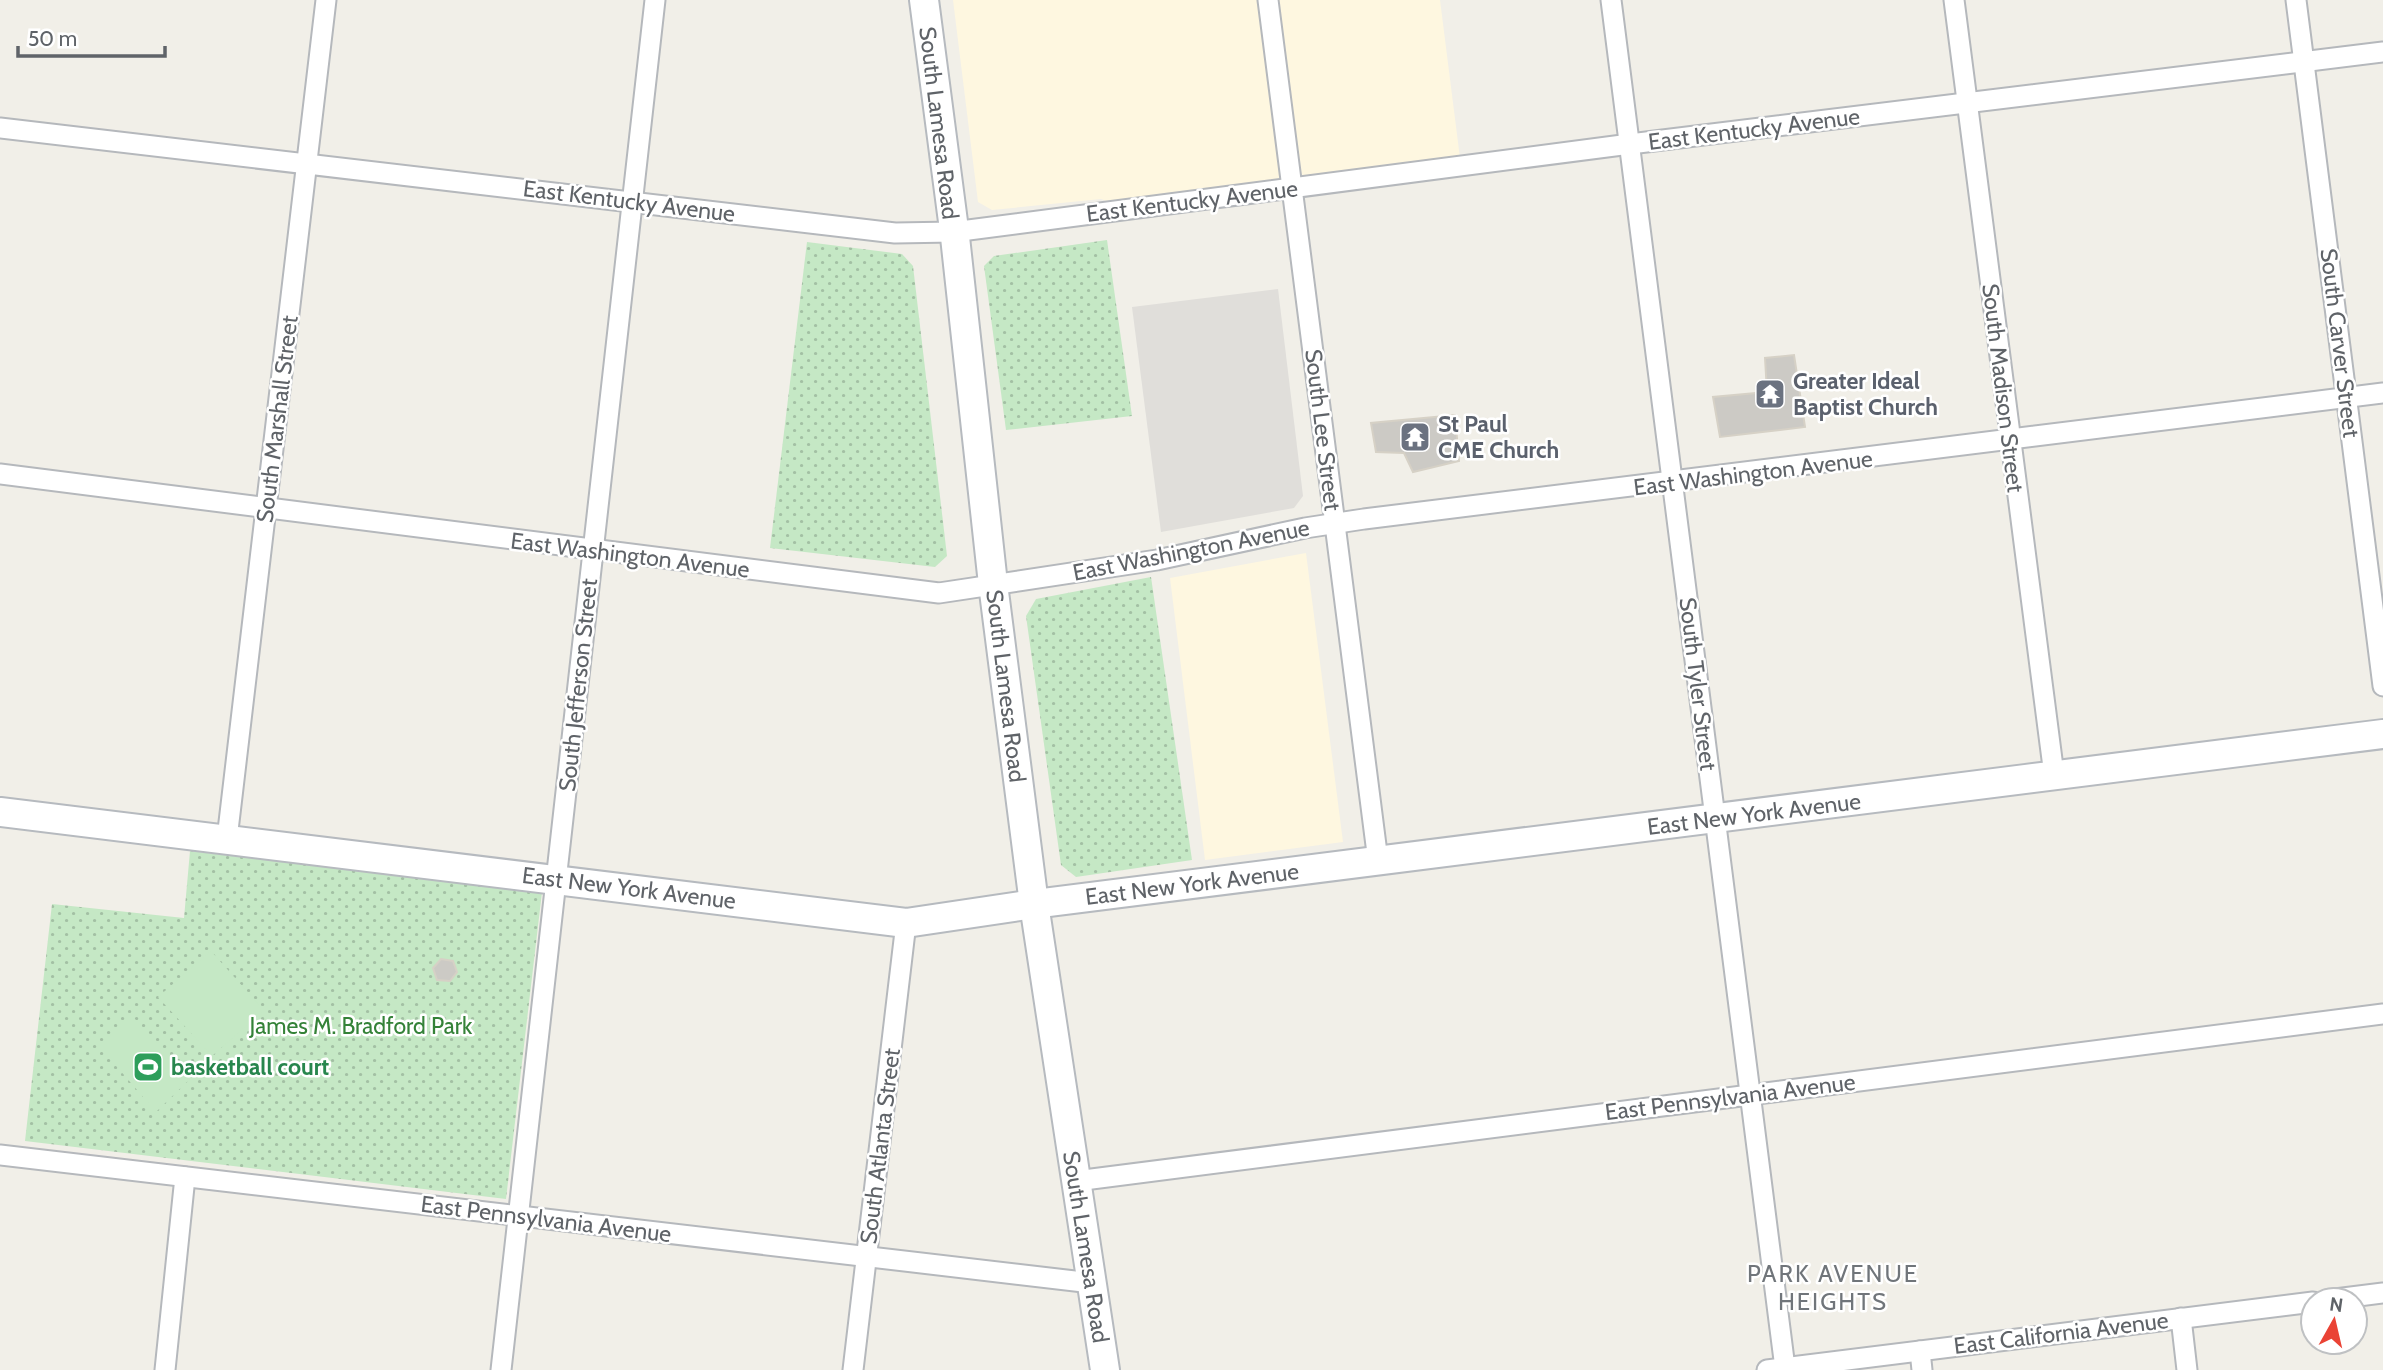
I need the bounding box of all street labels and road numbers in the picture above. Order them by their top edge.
street label: South Lamesa Road [913,25,965,221]
street label: East Kentucky Avenue [1646,102,1862,156]
street label: East Kentucky Avenue [521,174,737,228]
street label: East Kentucky Avenue [1084,174,1300,228]
street label: South Carver Street [2314,247,2366,439]
street label: South Madison Street [1976,282,2030,494]
street label: South Marshall Street [250,314,304,524]
street label: South Lee Street [1299,348,1347,513]
street label: East Washington Avenue [1632,444,1874,502]
street label: East Washington Avenue [1070,513,1312,587]
street label: East Washington Avenue [509,526,751,584]
street label: South Jefferson Street [553,577,603,793]
street label: South Lamesa Road [980,588,1032,784]
street label: South Tyler Street [1673,596,1723,772]
street label: East New York Avenue [1646,787,1863,841]
street label: East New York Avenue [1084,857,1301,911]
street label: East New York Avenue [521,861,738,915]
street label: South Atlanta Street [854,1046,906,1245]
street label: East Pennsylvania Avenue [1603,1068,1857,1126]
street label: South Lamesa Road [1057,1149,1115,1345]
street label: East Pennsylvania Avenue [419,1190,673,1248]
street label: East California Avenue [1952,1306,2170,1360]

